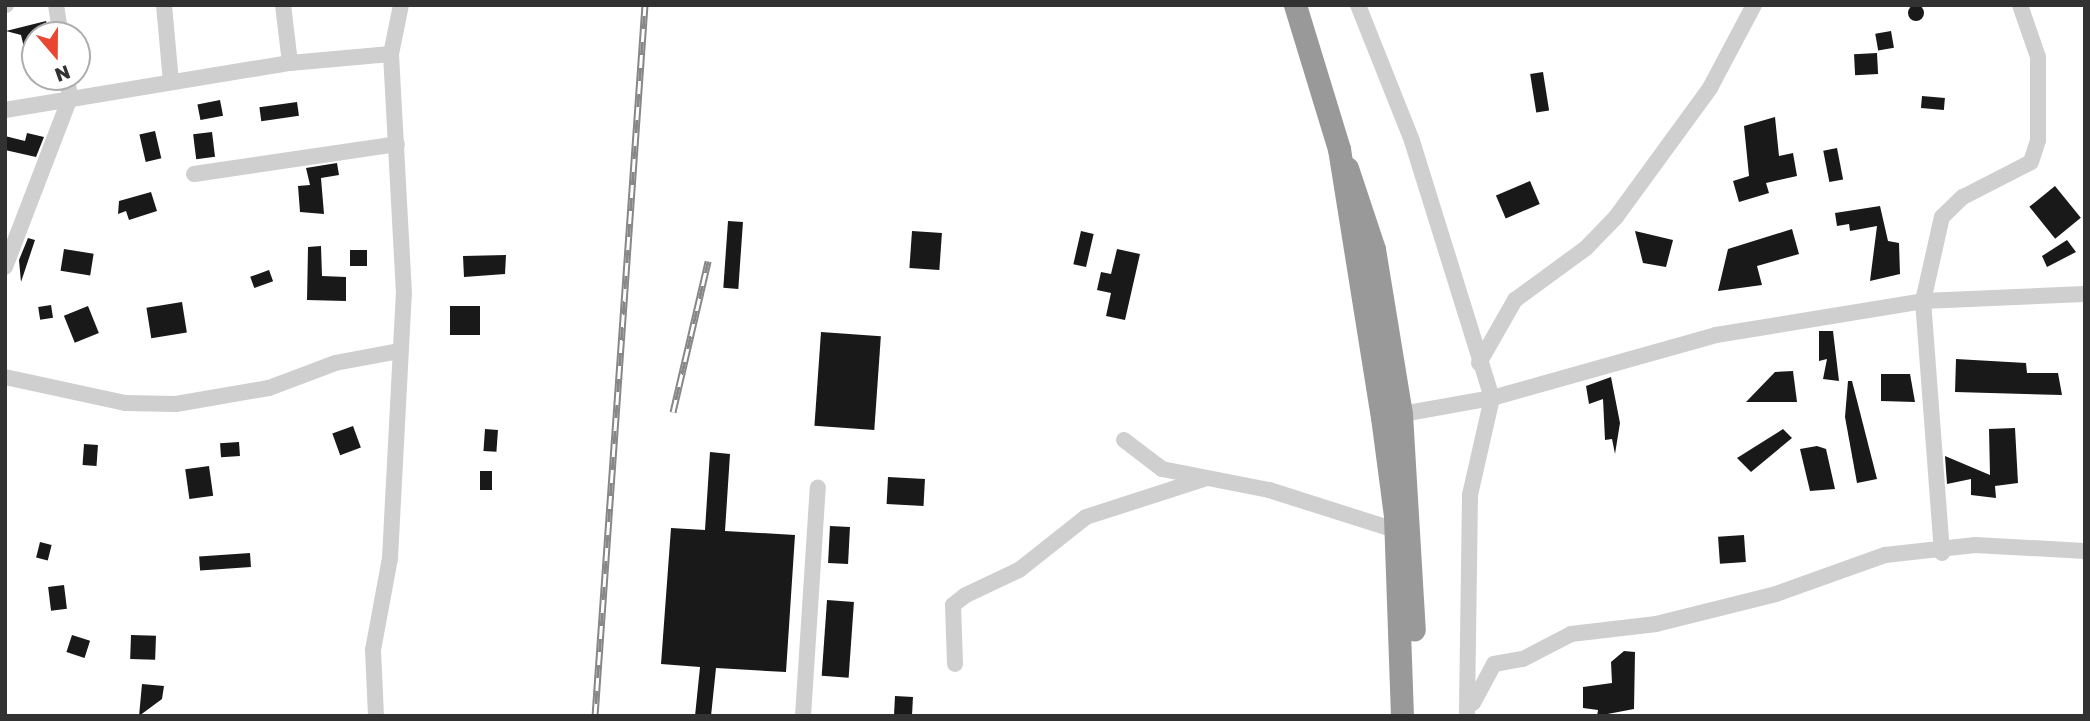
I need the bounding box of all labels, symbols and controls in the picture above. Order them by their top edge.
north arrow [21,21,91,91]
text: N [52,61,73,88]

